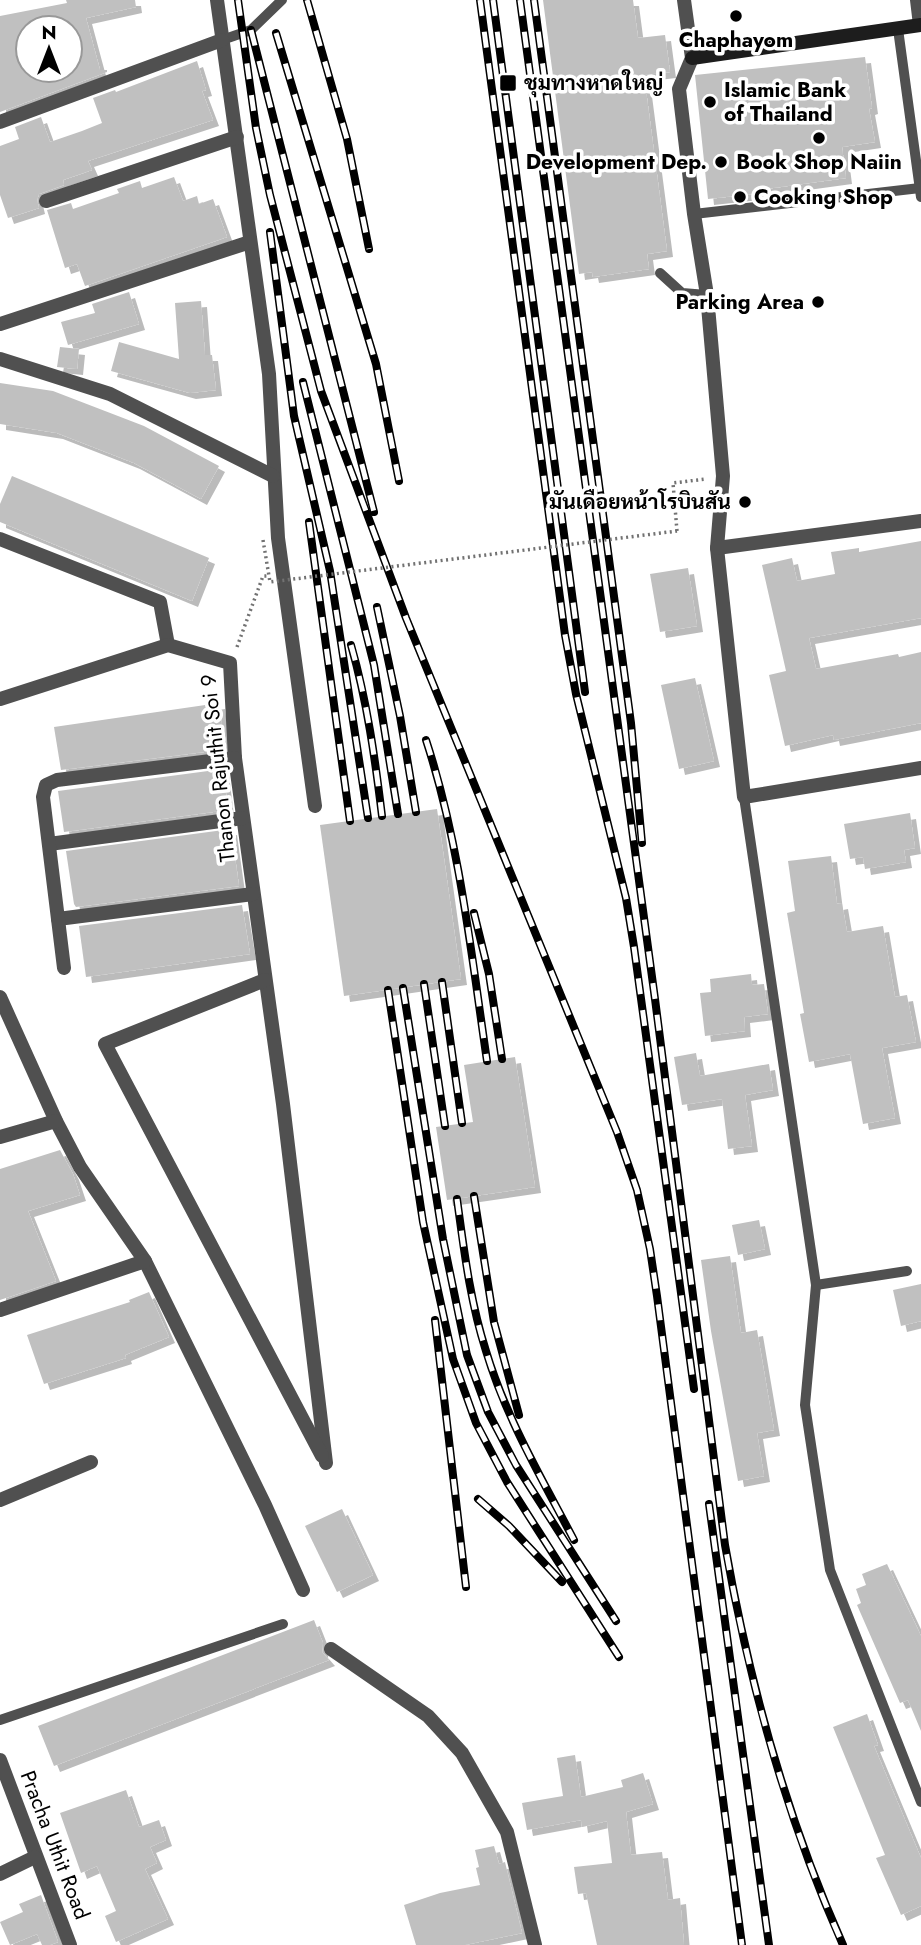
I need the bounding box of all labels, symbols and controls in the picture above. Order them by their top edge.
marker: Chaphayom [728,8,744,24]
north arrow [14,14,84,84]
text: N [41,19,57,46]
place label: Chaphayom [679,25,793,55]
place label: ชุมทางหาดใหญ่ [524,68,663,98]
marker: ชุมทางหาดใหญ่ [498,73,518,93]
place label: Islamic Bank of Thailand [724,75,846,129]
marker: Islamic Bank of Thailand [702,94,718,110]
marker: Book Shop Naiin [811,130,827,146]
place label: Development Dep. [526,147,707,177]
place label: Book Shop Naiin [736,147,902,177]
marker: Development Dep. [713,154,729,170]
place label: Cooking Shop [754,182,893,212]
marker: Cooking Shop [732,189,748,205]
place label: Parking Area [675,287,804,317]
marker: Parking Area [810,294,826,310]
place label: มันเดือยหน้าโรบินสัน [549,487,731,517]
marker: มันเดือยหน้าโรบินสัน [737,494,753,510]
street label: Thanon Rajuthit Soi 9 [193,673,243,863]
street label: Pracha Uthit Road [13,1766,97,1924]

